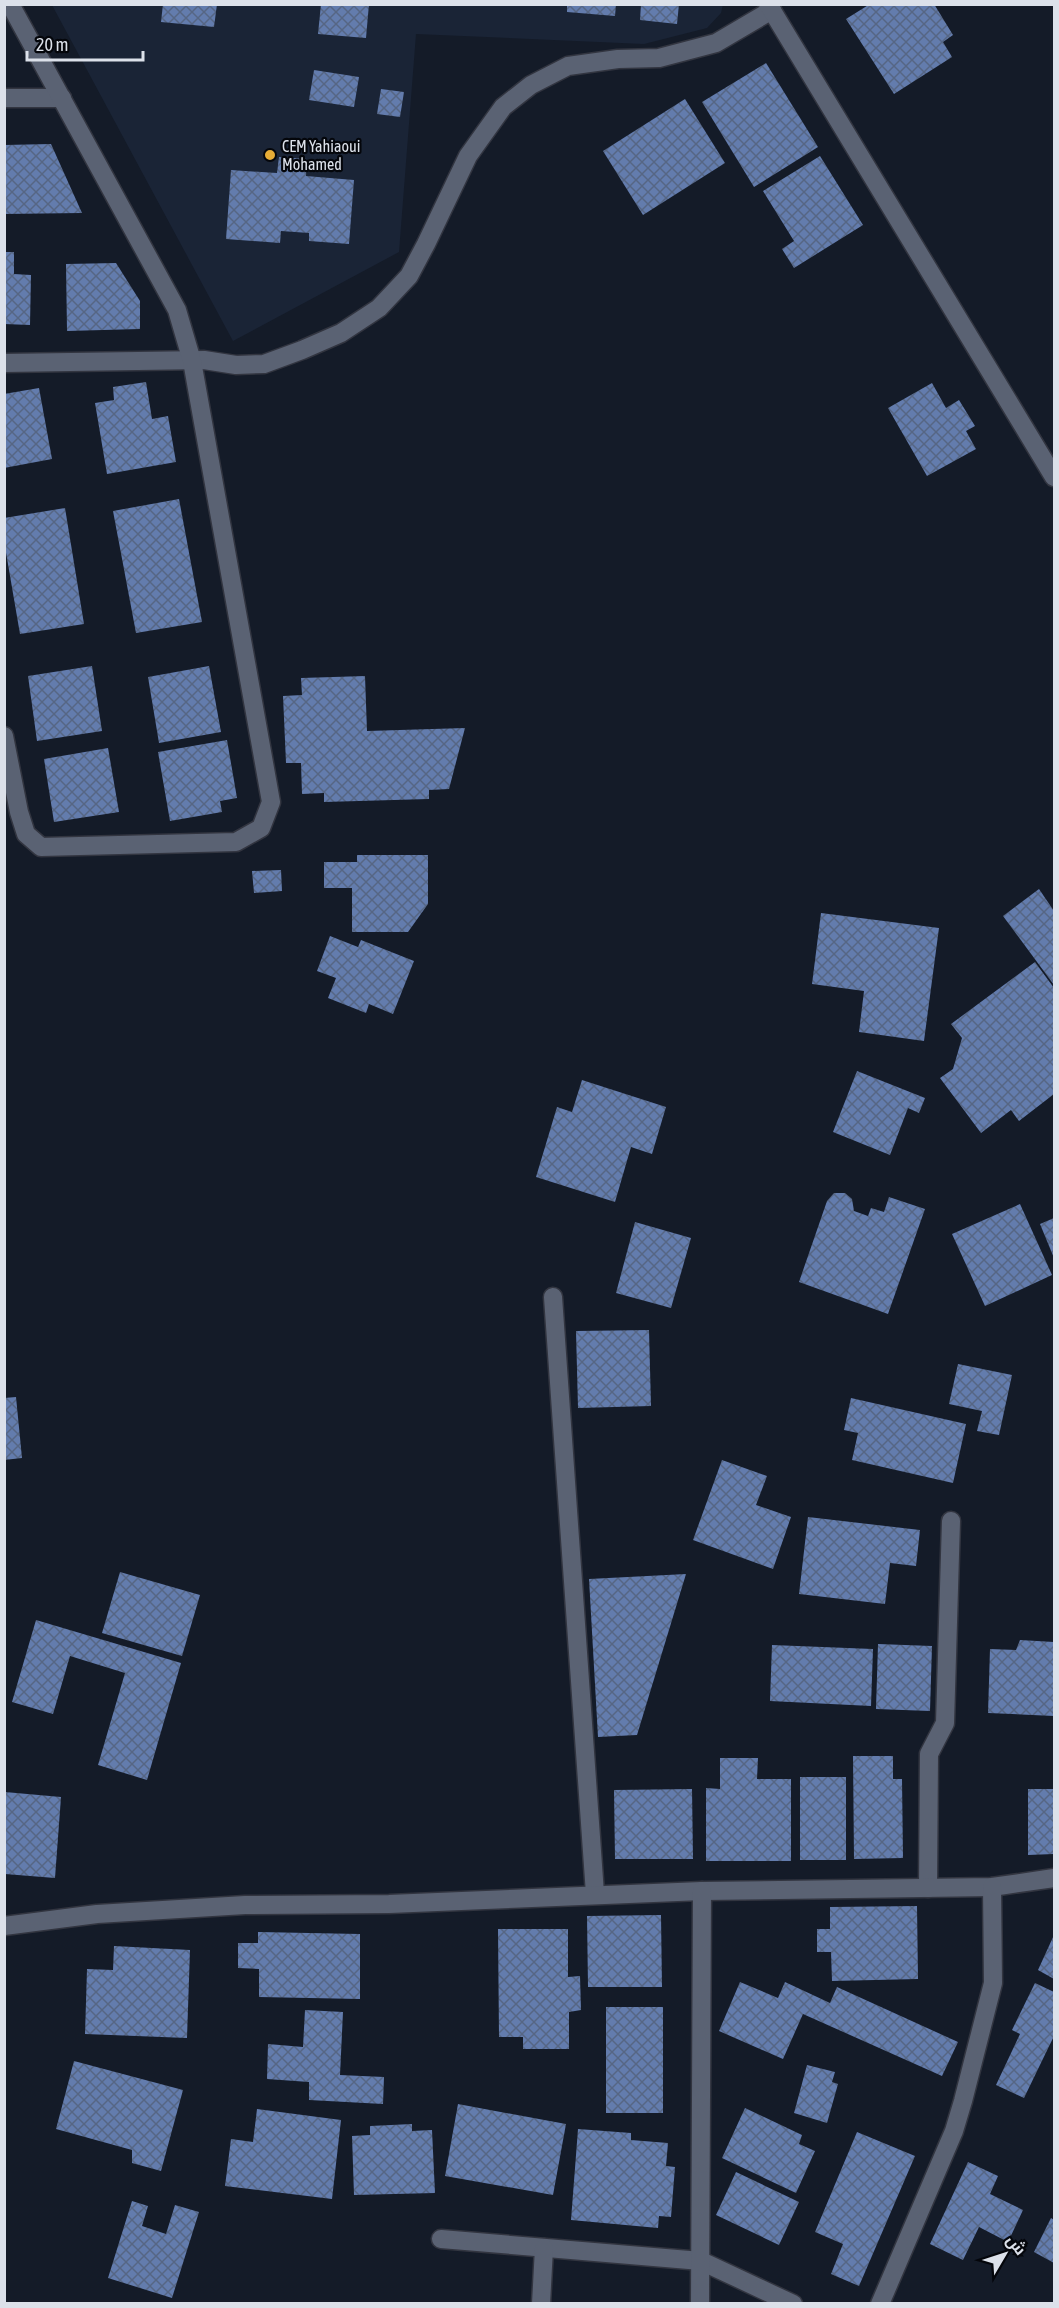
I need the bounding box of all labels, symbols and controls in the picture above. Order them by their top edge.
scale bar [27,24,142,62]
text: 20 m [36,34,68,55]
place label: CEM Yahiaoui Mohamed [282,137,360,173]
marker: CEM Yahiaoui Mohamed [263,148,277,162]
north arrow [975,2224,1035,2284]
text: ش [1002,2231,1030,2259]

